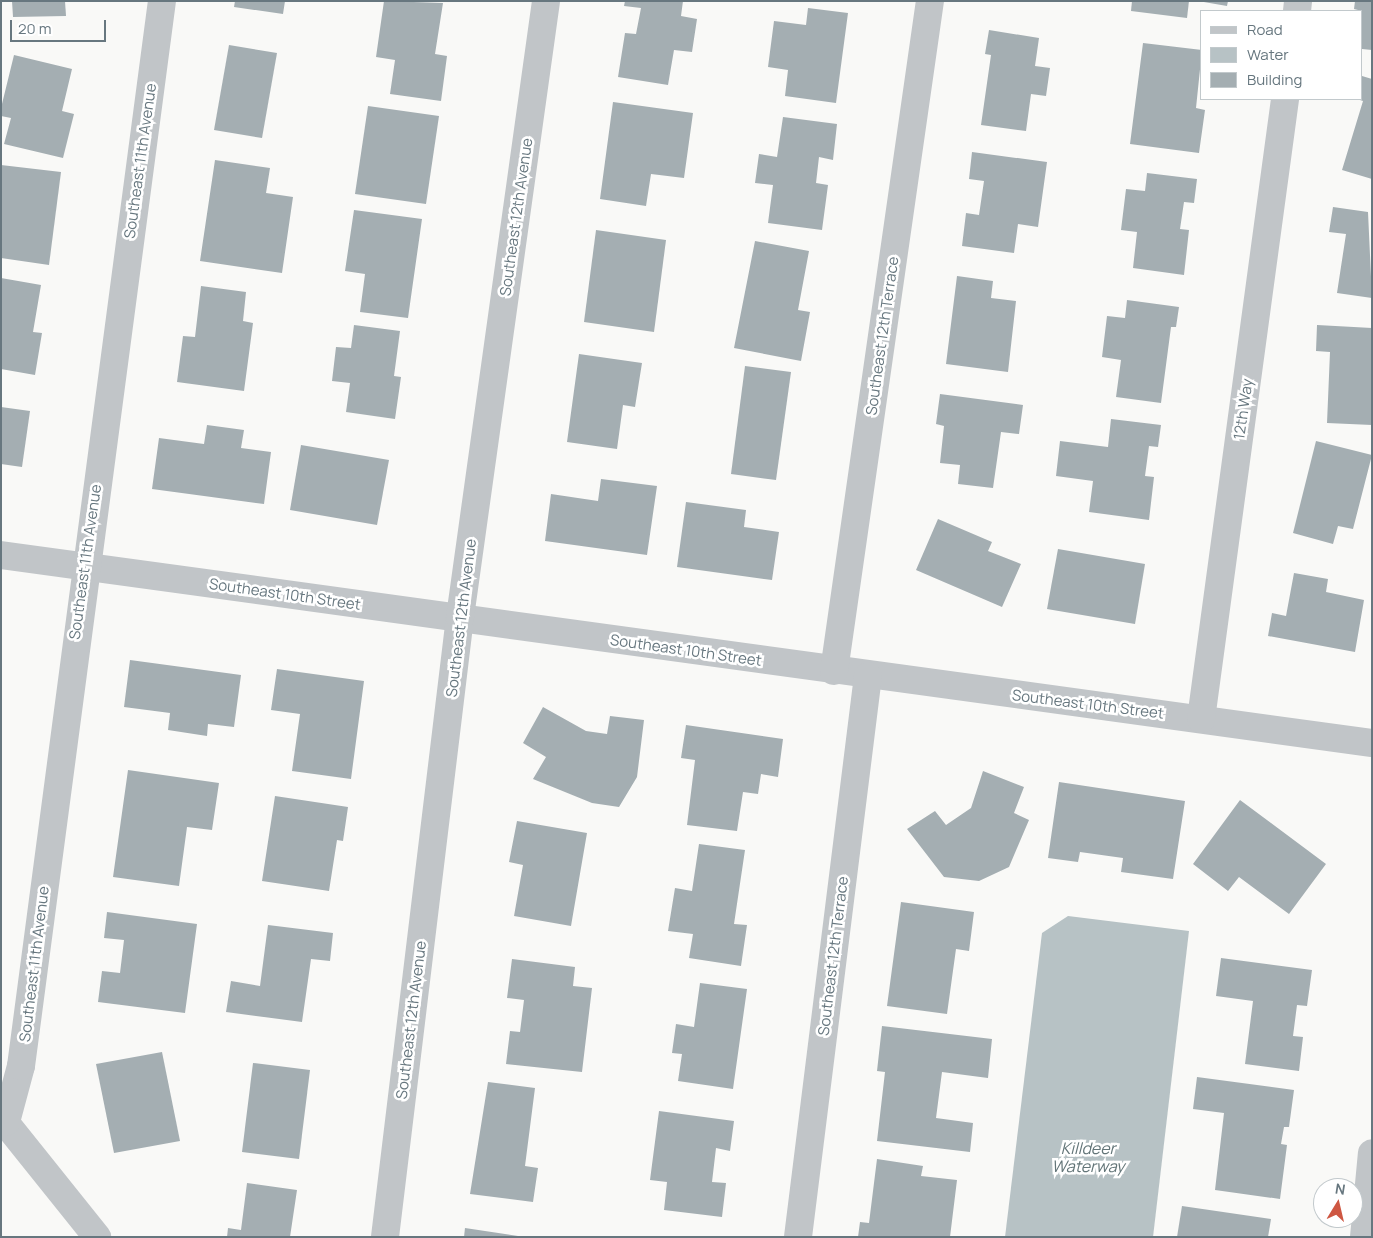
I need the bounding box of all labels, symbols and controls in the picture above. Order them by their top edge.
scale bar [12,10,109,42]
legend [1200,10,1363,100]
text: 20 m [18,18,51,39]
text: Road [1247,19,1283,40]
text: Water [1247,44,1289,65]
text: Building [1247,69,1302,90]
street label: Southeast 11th Avenue [120,82,160,240]
street label: Southeast 12th Avenue [496,137,536,297]
street label: Southeast 12th Terrace [862,255,902,417]
street label: 12th Way [1230,377,1256,441]
street label: Southeast 11th Avenue [65,483,105,641]
street label: Southeast 12th Avenue [442,538,480,698]
street label: Southeast 10th Street [208,574,362,614]
street label: Southeast 10th Street [609,630,763,670]
street label: Southeast 10th Street [1011,686,1165,722]
street label: Southeast 12th Terrace [814,875,852,1037]
street label: Southeast 11th Avenue [16,885,52,1043]
street label: Southeast 12th Avenue [392,940,430,1100]
water label: Killdeer Waterway [1052,1138,1124,1176]
north arrow [1313,1178,1363,1228]
text: N [1334,1179,1347,1199]

